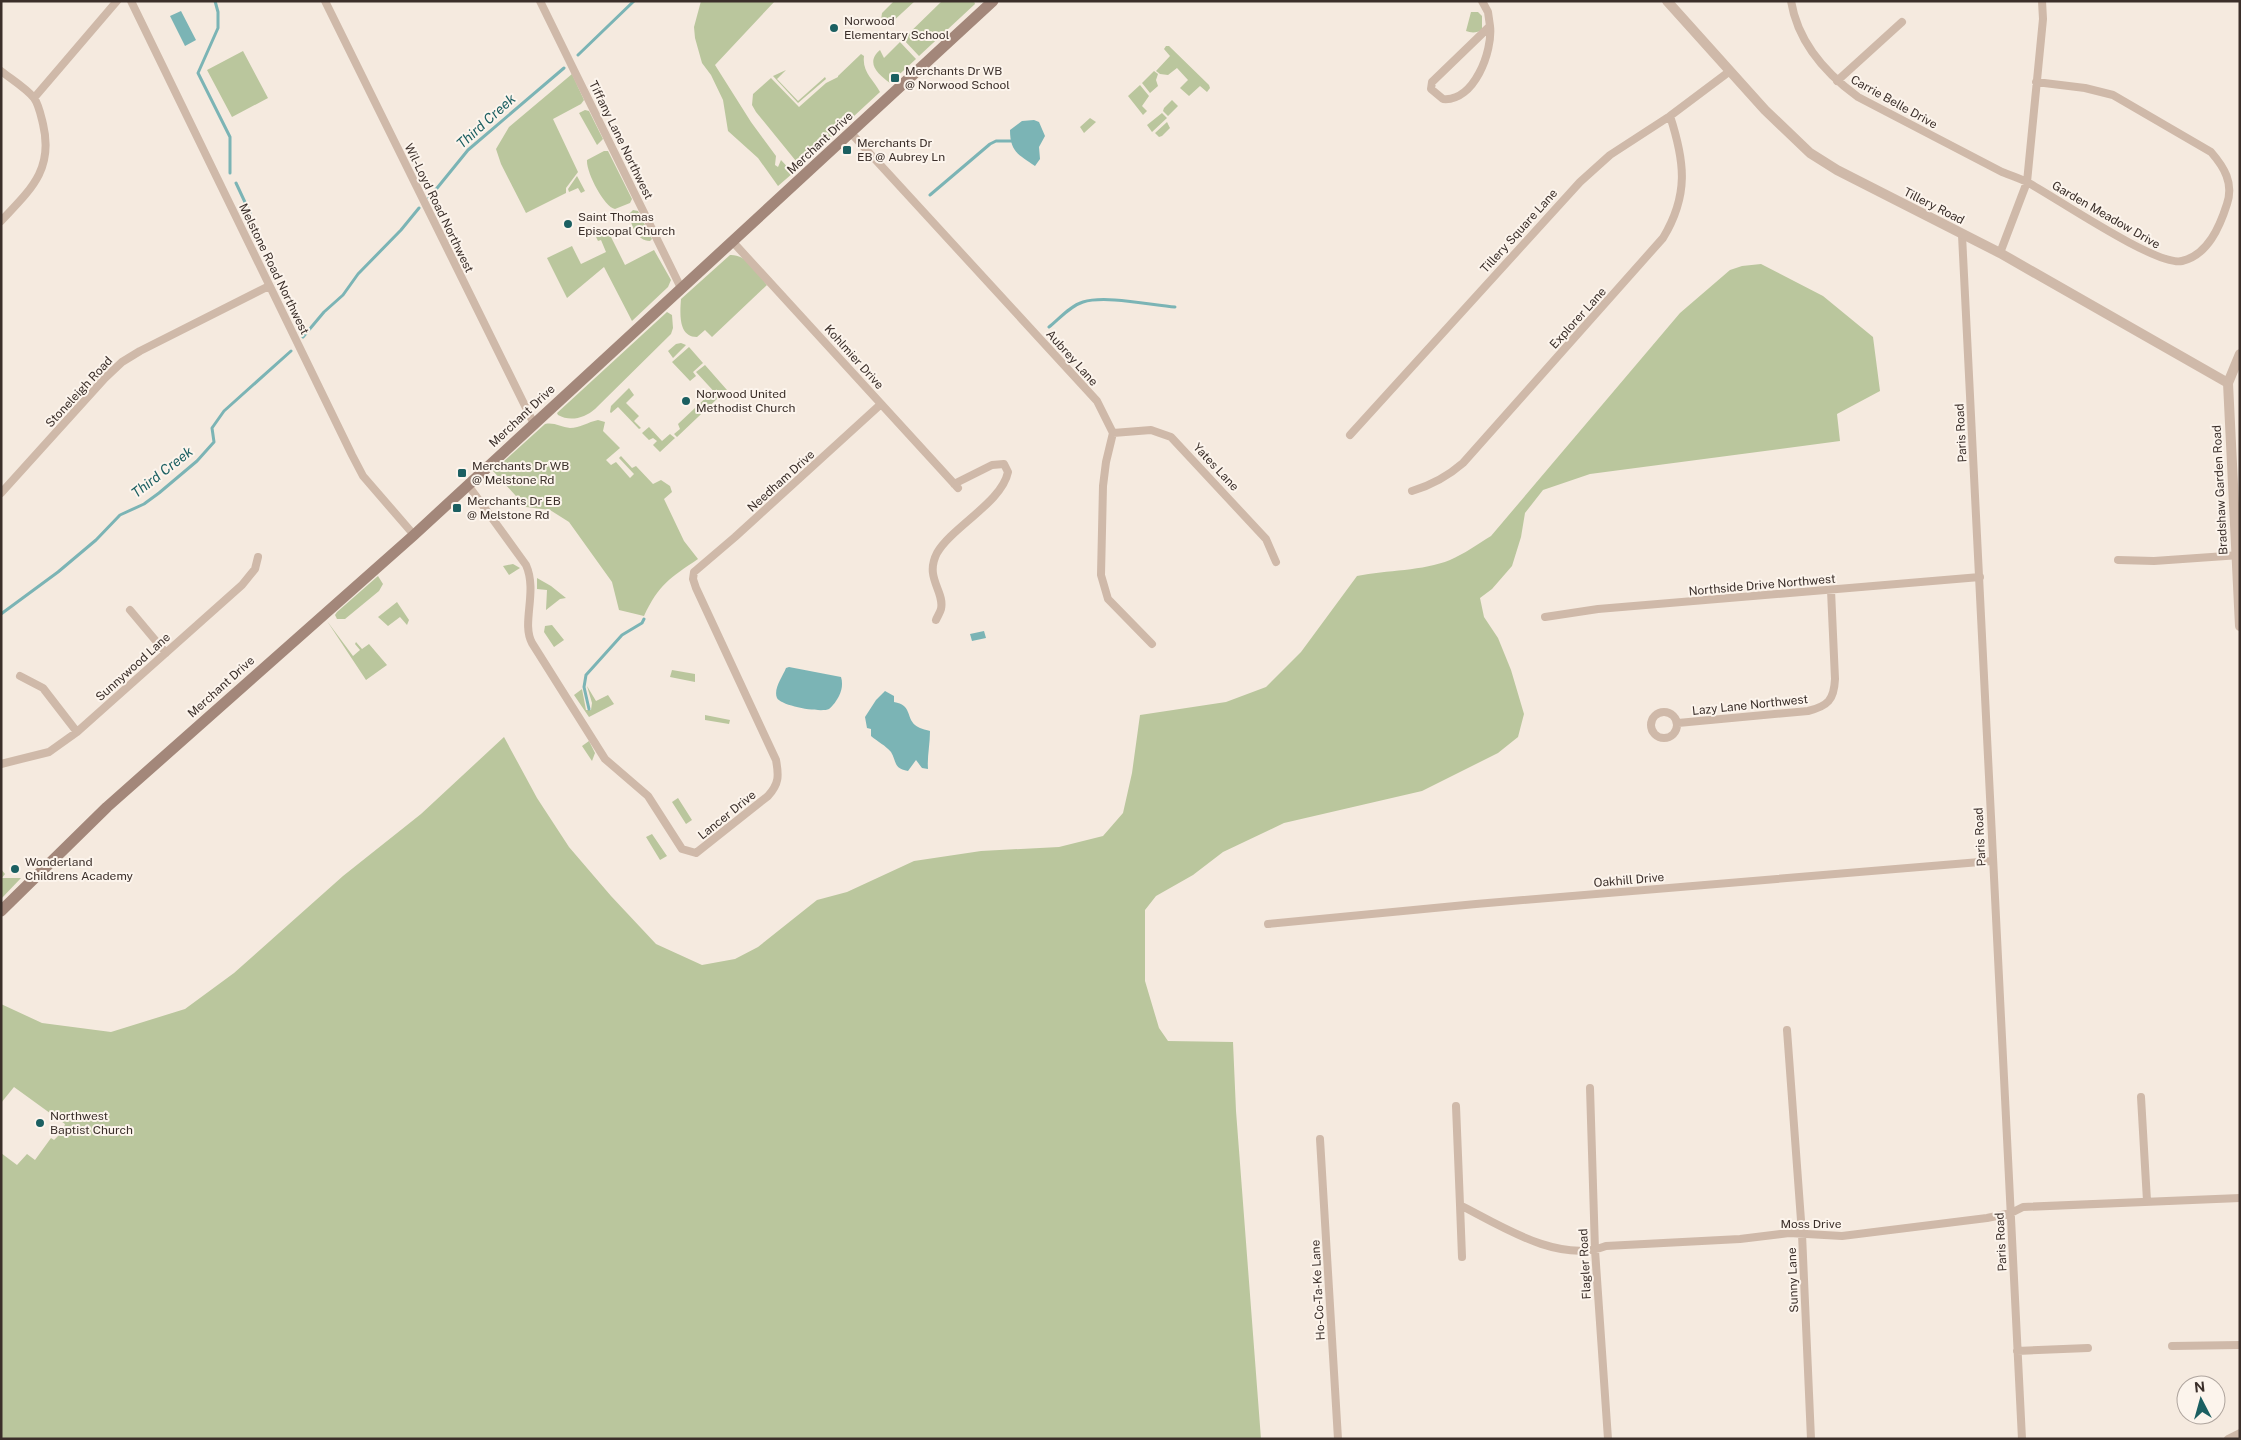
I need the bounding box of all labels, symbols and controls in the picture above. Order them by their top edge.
place label: Norwood Elementary School [844,14,950,42]
marker: Norwood Elementary School [828,22,840,34]
place label: Merchants Dr WB @ Norwood School [905,64,1010,92]
marker: Merchants Dr WB @ Norwood School [889,72,901,84]
street label: Carrie Belle Drive [1848,72,1940,132]
street label: Tiffany Lane Northwest [586,78,656,202]
water label: Third Creek [453,90,519,151]
street label: Merchant Drive [784,109,856,177]
place label: Merchants Dr EB @ Aubrey Ln [857,136,945,164]
street label: Wil-Loyd Road Northwest [402,141,477,275]
marker: Merchants Dr EB @ Aubrey Ln [841,144,853,156]
street label: Garden Meadow Drive [2049,178,2163,252]
street label: Tillery Road [1901,185,1967,227]
street label: Tillery Square Lane [1478,186,1560,276]
street label: Melstone Road Northwest [236,201,312,337]
place label: Saint Thomas Episcopal Church [578,210,675,238]
marker: Saint Thomas Episcopal Church [562,218,574,230]
street label: Explorer Lane [1547,284,1609,351]
street label: Kohlmier Drive [821,322,887,392]
street label: Aubrey Lane [1043,327,1101,389]
street label: Stoneleigh Road [43,354,115,430]
street label: Merchant Drive [486,382,558,450]
place label: Norwood United Methodist Church [696,387,795,415]
marker: Norwood United Methodist Church [680,395,692,407]
street label: Paris Road [1952,403,1970,463]
street label: Bradshaw Garden Road [2210,425,2230,555]
street label: Yates Lane [1190,440,1242,494]
water label: Third Creek [128,443,196,501]
street label: Needham Drive [745,447,818,515]
place label: Merchants Dr WB @ Melstone Rd [472,459,569,487]
marker: Merchants Dr WB @ Melstone Rd [456,467,468,479]
place label: Merchants Dr EB @ Melstone Rd [467,494,561,522]
marker: Merchants Dr EB @ Melstone Rd [451,502,463,514]
street label: Northside Drive Northwest [1688,572,1836,598]
street label: Sunnywood Lane [93,630,173,704]
street label: Merchant Drive [185,653,257,721]
street label: Lazy Lane Northwest [1691,692,1809,718]
street label: Lancer Drive [695,787,759,842]
street label: Paris Road [1971,807,1989,867]
place label: Wonderland Childrens Academy [25,855,134,883]
marker: Wonderland Childrens Academy [9,863,21,875]
street label: Oakhill Drive [1593,870,1665,890]
place label: Northwest Baptist Church [50,1109,133,1137]
marker: Northwest Baptist Church [34,1117,46,1129]
street label: Paris Road [1992,1212,2010,1272]
street label: Moss Drive [1780,1217,1842,1231]
street label: Flagler Road [1576,1228,1594,1300]
street label: Ho-Co-Ta-Ke Lane [1308,1239,1328,1341]
street label: Sunny Lane [1785,1247,1801,1313]
north arrow [2176,1375,2226,1425]
text: N [2193,1379,2206,1396]

